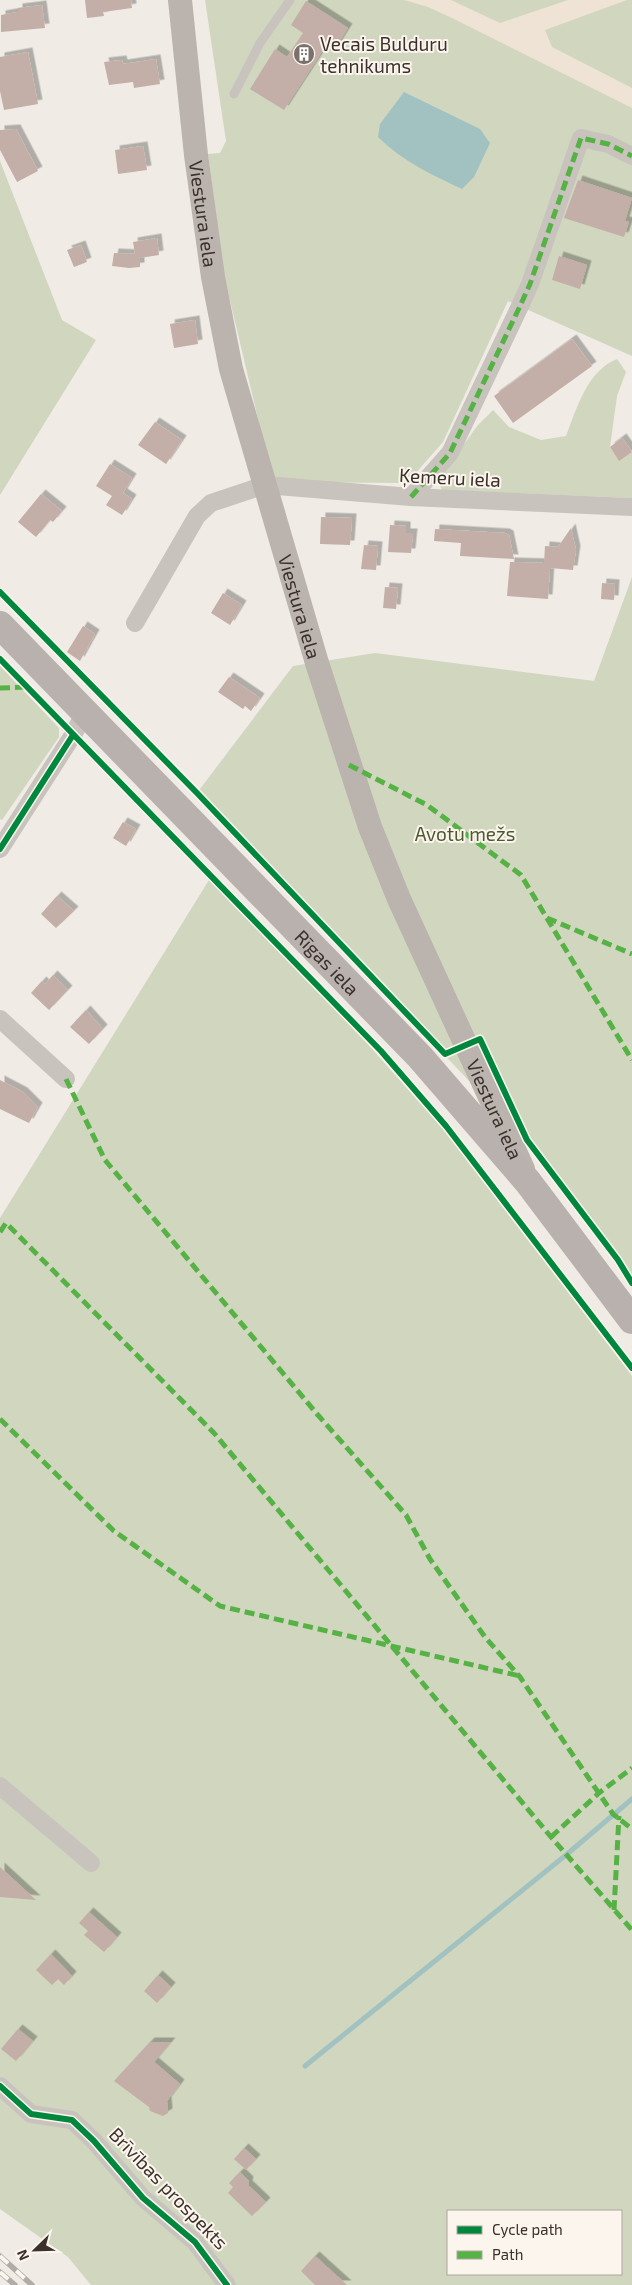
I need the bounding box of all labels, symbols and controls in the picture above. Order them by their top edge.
place label: Vecais Bulduru tehnikums [320,32,448,77]
building icon: Vecais Bulduru tehnikums [292,42,316,66]
street label: Viestura iela [185,159,223,268]
street label: Ķemeru iela [399,463,501,493]
street label: Viestura iela [274,551,327,661]
park label: Avotu mežs [415,822,515,845]
street label: Rīgas iela [291,924,365,1000]
street label: Viestura iela [462,1055,528,1163]
street label: Brīvības prospekts [105,2122,233,2254]
legend [447,2210,622,2275]
text: Cycle path [492,2220,563,2238]
north arrow [10,2225,60,2275]
text: Path [492,2245,523,2263]
text: N [13,2247,32,2263]

